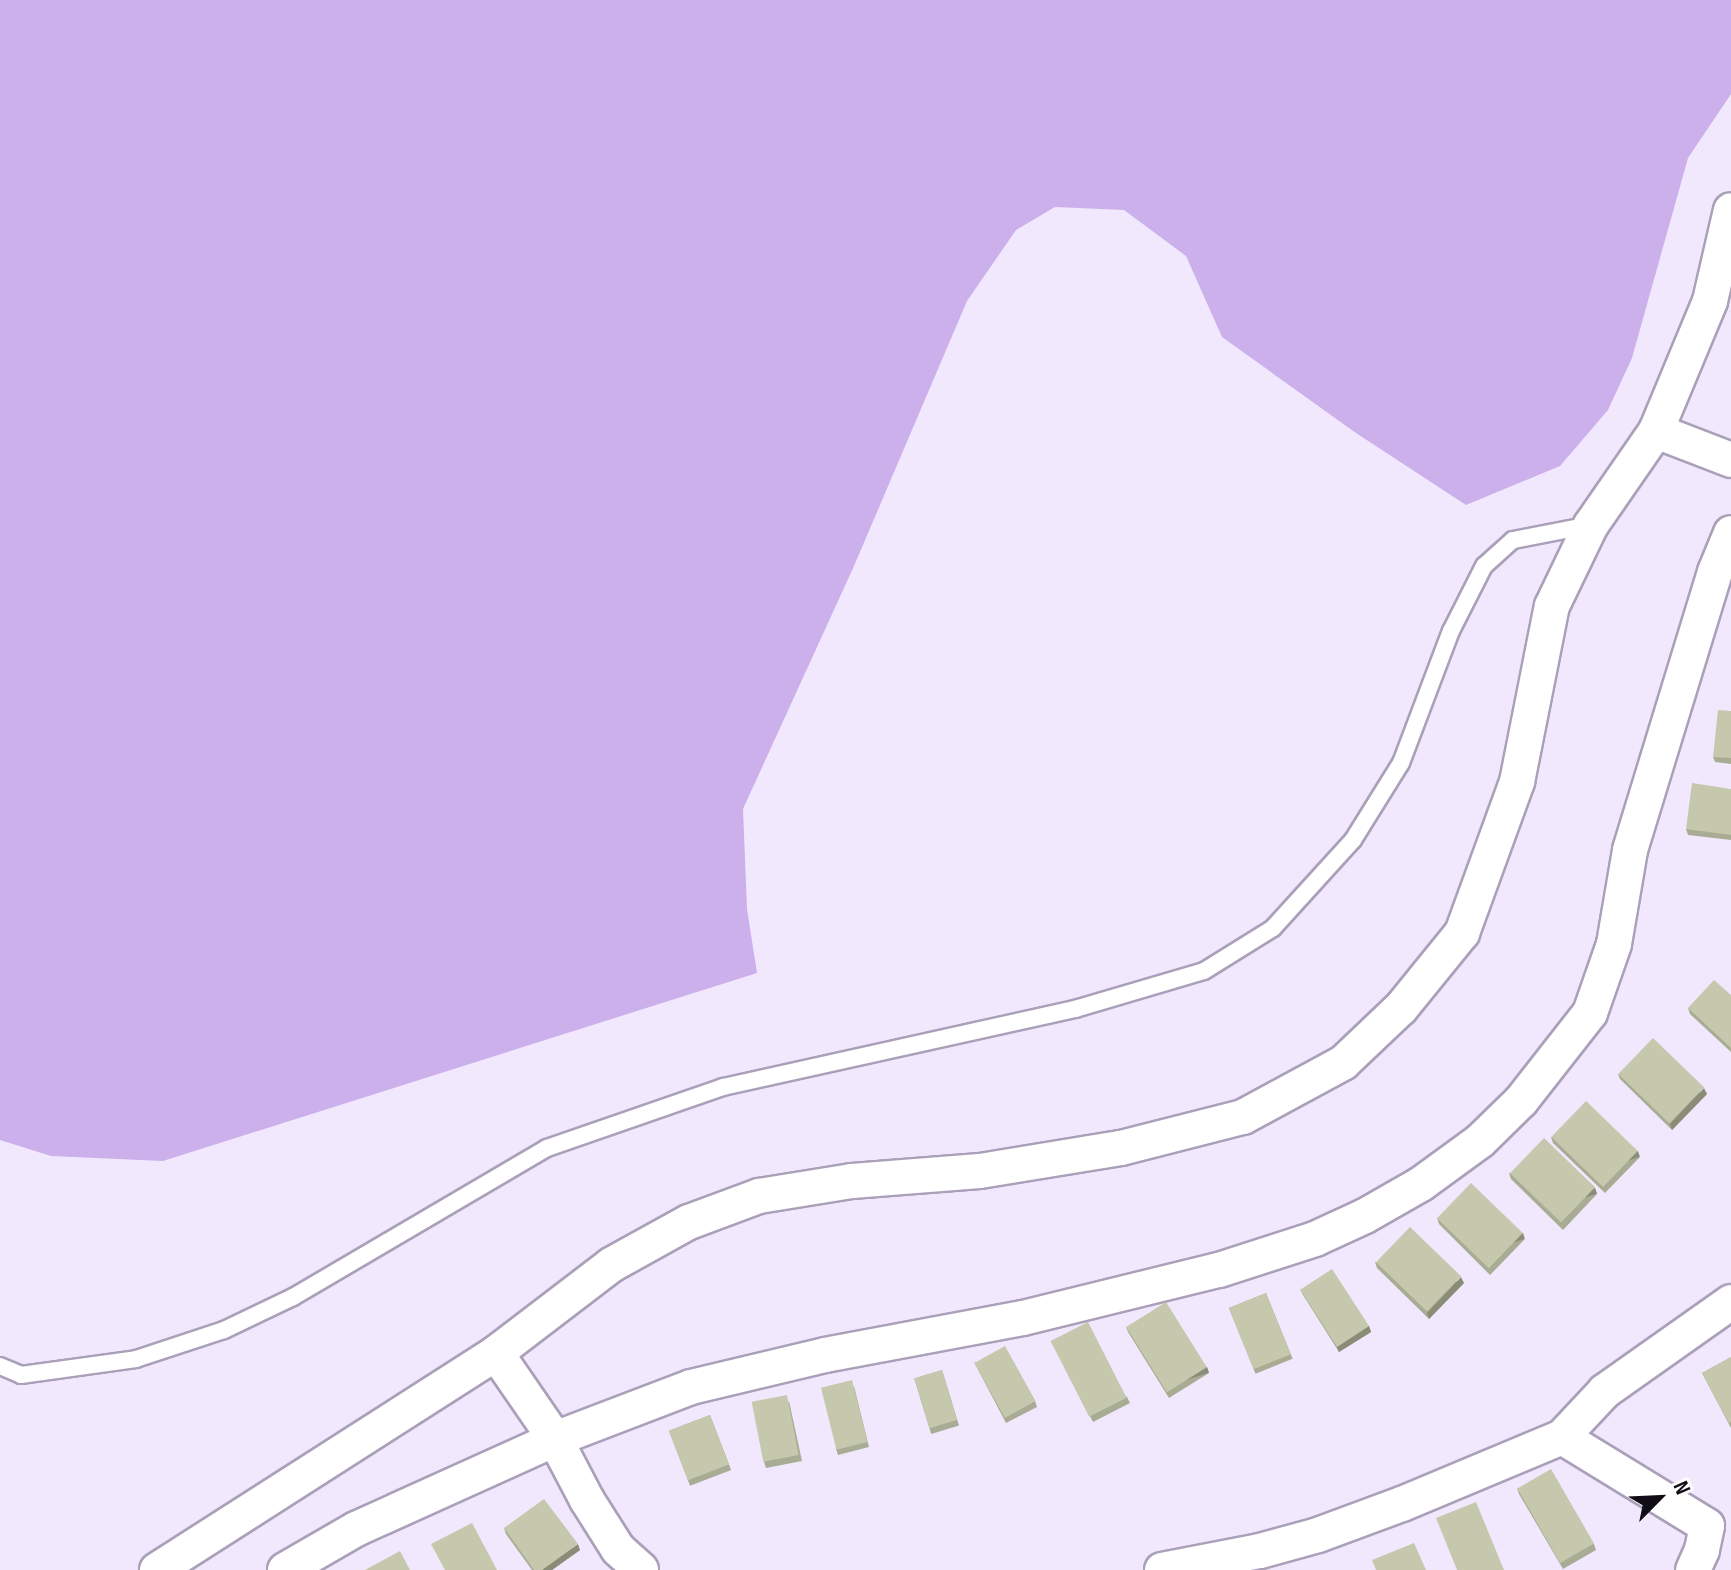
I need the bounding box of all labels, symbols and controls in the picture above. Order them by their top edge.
north arrow [1619,1458,1699,1538]
text: N [1667,1477,1696,1499]

